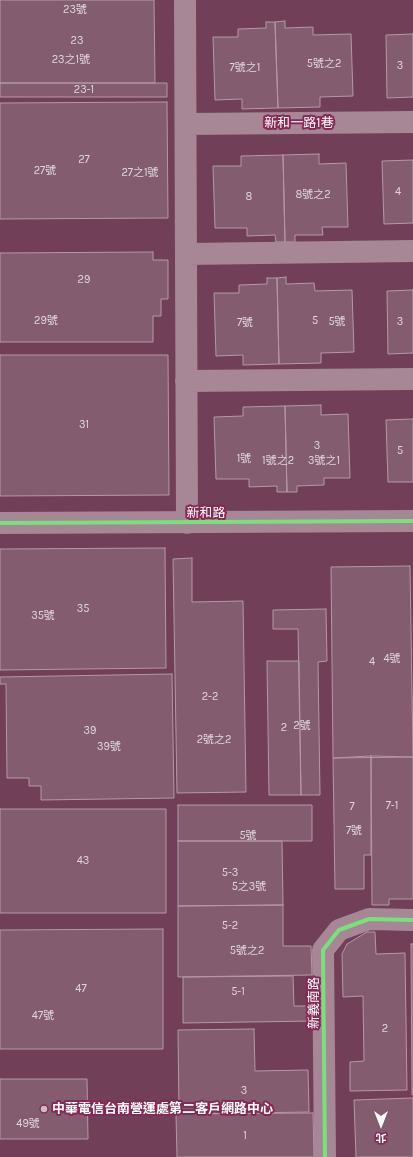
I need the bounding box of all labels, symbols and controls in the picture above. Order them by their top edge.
house number: 23號 [63,3,87,17]
house number: 23 [71,34,83,48]
house number: 23之1號 [52,53,90,67]
house number: 5號之2 [307,57,341,71]
house number: 3 [397,59,403,73]
house number: 7號之1 [230,61,260,75]
house number: 23-1 [74,83,94,97]
street label: 新和一路1巷 [264,115,334,131]
house number: 27 [78,153,90,167]
house number: 27號 [34,164,56,178]
house number: 27之1號 [121,166,159,180]
house number: 4 [395,185,401,199]
house number: 8號之2 [295,188,331,202]
house number: 8 [246,190,252,204]
house number: 29 [78,273,90,287]
house number: 29號 [34,314,58,328]
house number: 5 [312,314,318,328]
house number: 5號 [328,315,346,329]
house number: 3 [397,315,403,329]
house number: 7號 [237,316,253,330]
house number: 31 [79,418,89,432]
house number: 3 [314,439,320,453]
house number: 5 [397,444,403,458]
house number: 1號 [237,452,251,466]
house number: 1號之2 [262,454,294,468]
house number: 3號之1 [308,454,340,468]
street label: 新和路 [187,505,225,521]
house number: 35 [77,602,89,616]
house number: 35號 [31,609,55,623]
house number: 4號 [383,652,401,666]
house number: 4 [369,655,375,669]
house number: 2-2 [202,690,218,704]
house number: 2號 [293,719,311,733]
house number: 2 [281,721,287,735]
house number: 39 [84,724,96,738]
house number: 2號之2 [197,733,231,747]
house number: 39號 [97,740,121,754]
house number: 7-1 [386,799,398,813]
house number: 7 [349,800,355,814]
house number: 7號 [346,824,362,838]
house number: 5號 [239,829,257,843]
house number: 43 [77,854,89,868]
house number: 5-3 [222,866,238,880]
house number: 5之3號 [232,880,266,894]
house number: 5-2 [222,919,238,933]
house number: 5號之2 [230,944,264,958]
street label: 新義南路 [306,977,322,1029]
house number: 47 [75,982,87,996]
house number: 5-1 [231,985,245,999]
house number: 47號 [32,1009,54,1023]
house number: 2 [382,1022,388,1036]
house number: 3 [241,1084,247,1098]
place label: 中華電信台南營運處第二客戶網路中心 [52,1101,273,1117]
marker: 中華電信台南營運處第二客戶網路中心 [39,1104,49,1114]
north arrow [361,1105,401,1145]
house number: 49號 [16,1117,40,1131]
house number: 1 [243,1129,247,1143]
text: 北 [376,1131,387,1144]

